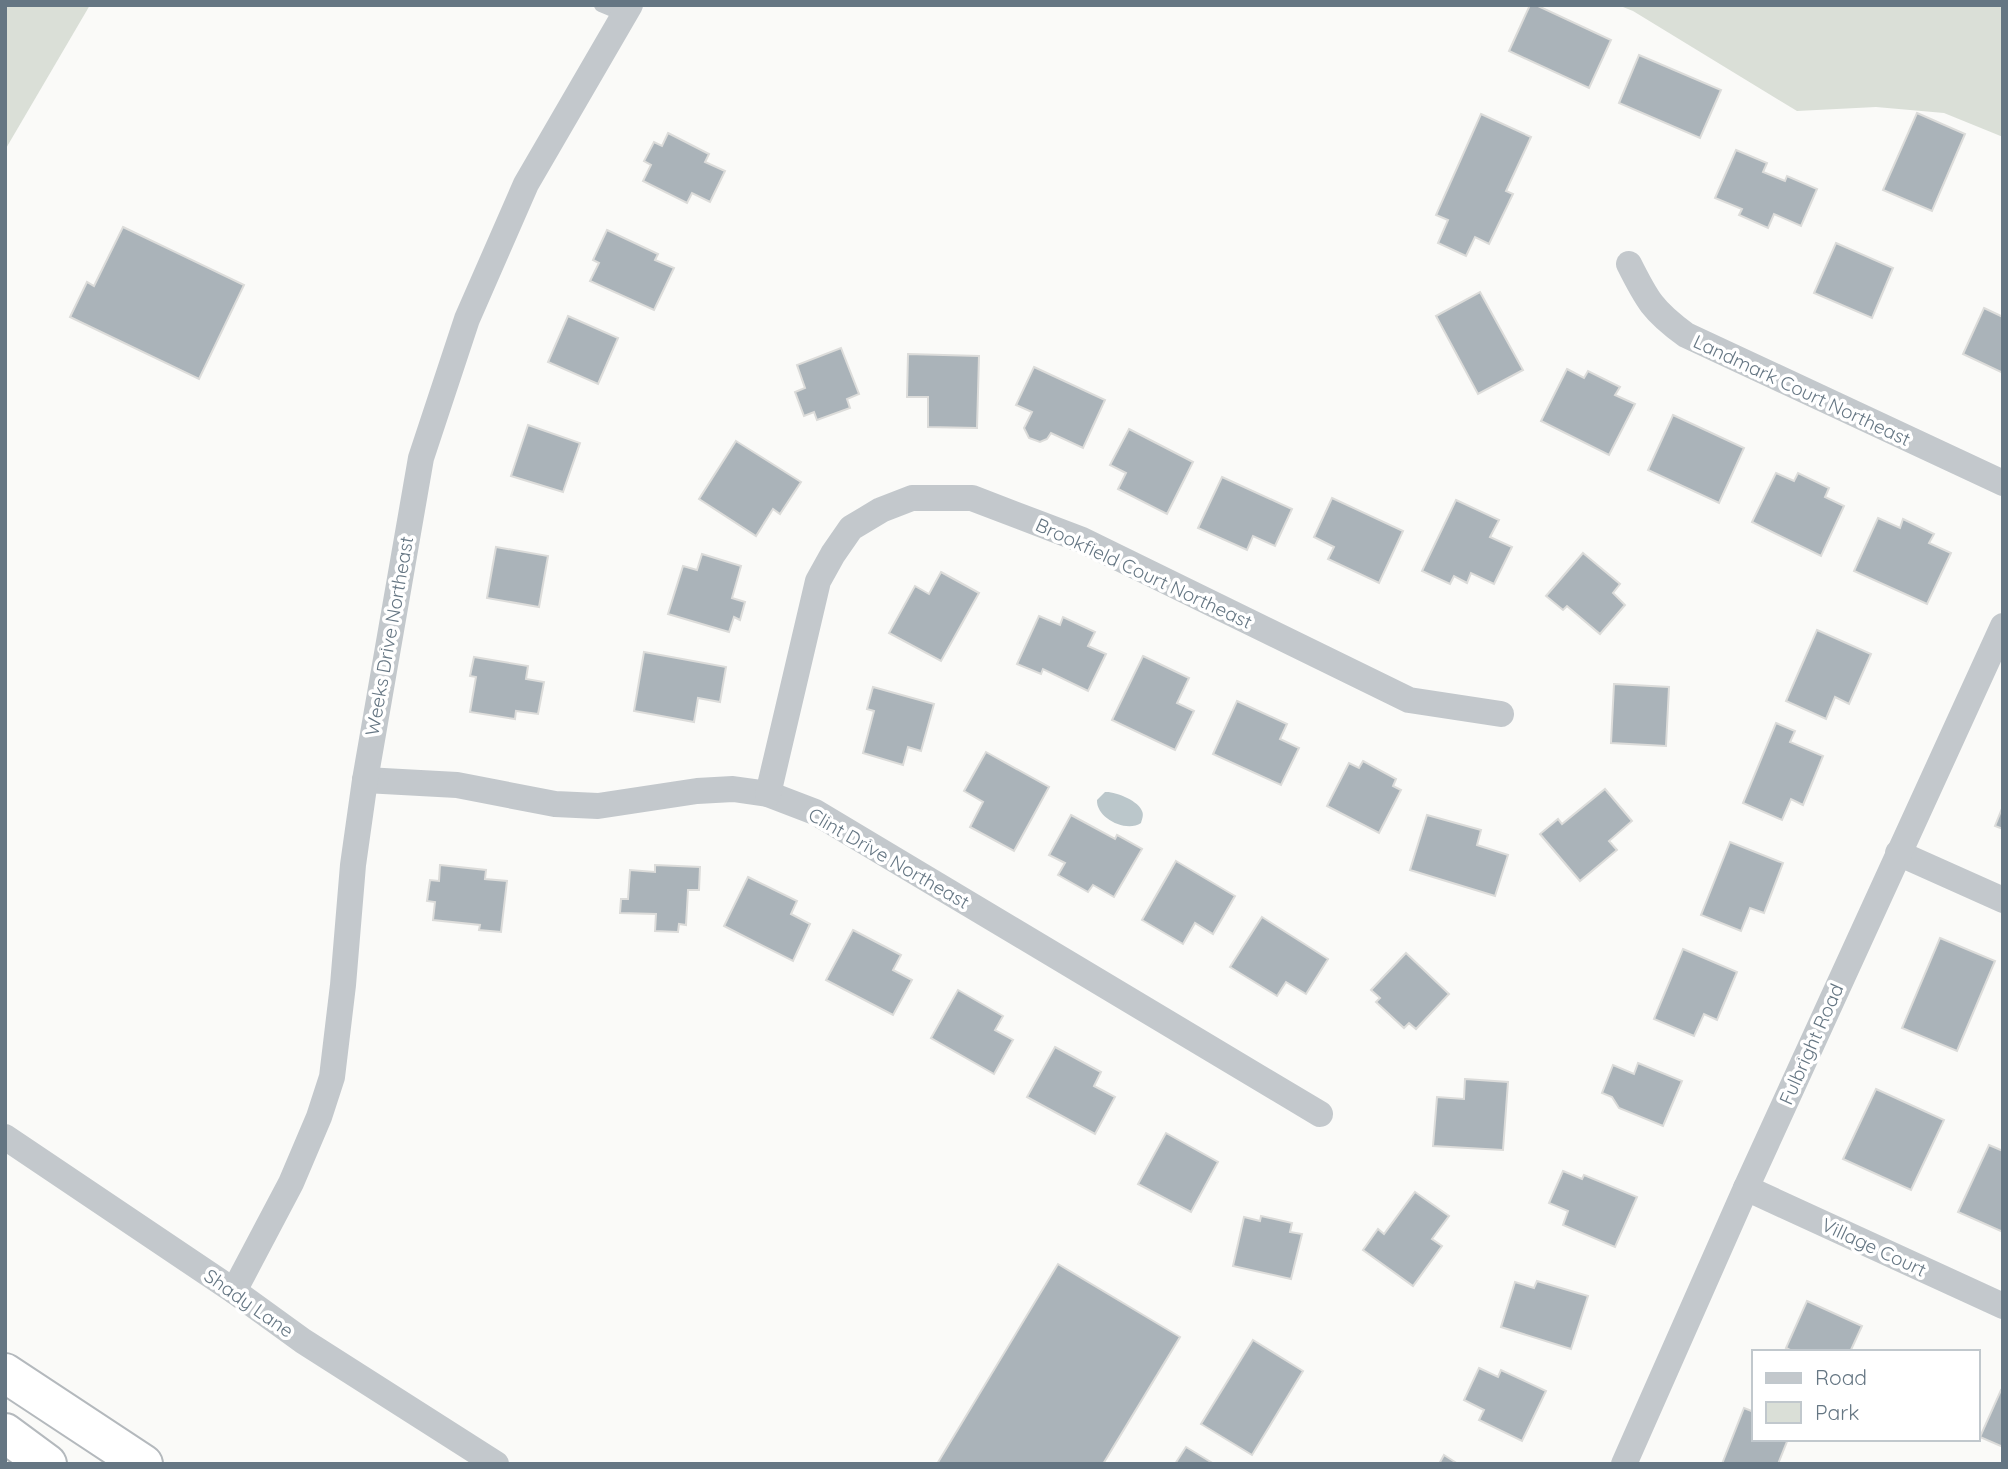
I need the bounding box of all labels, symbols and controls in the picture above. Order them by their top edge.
street label: Landmark Court Northeast [1690,329,1914,451]
street label: Brookfield Court Northeast [1032,512,1256,634]
street label: Weeks Drive Northeast [360,534,418,738]
street label: Clint Drive Northeast [804,802,974,914]
street label: Fulbright Road [1774,980,1848,1108]
street label: Village Court [1818,1212,1930,1282]
street label: Shady Lane [200,1263,298,1343]
legend [1752,1350,1980,1441]
text: Road [1815,1364,1867,1390]
text: Park [1815,1399,1859,1425]

